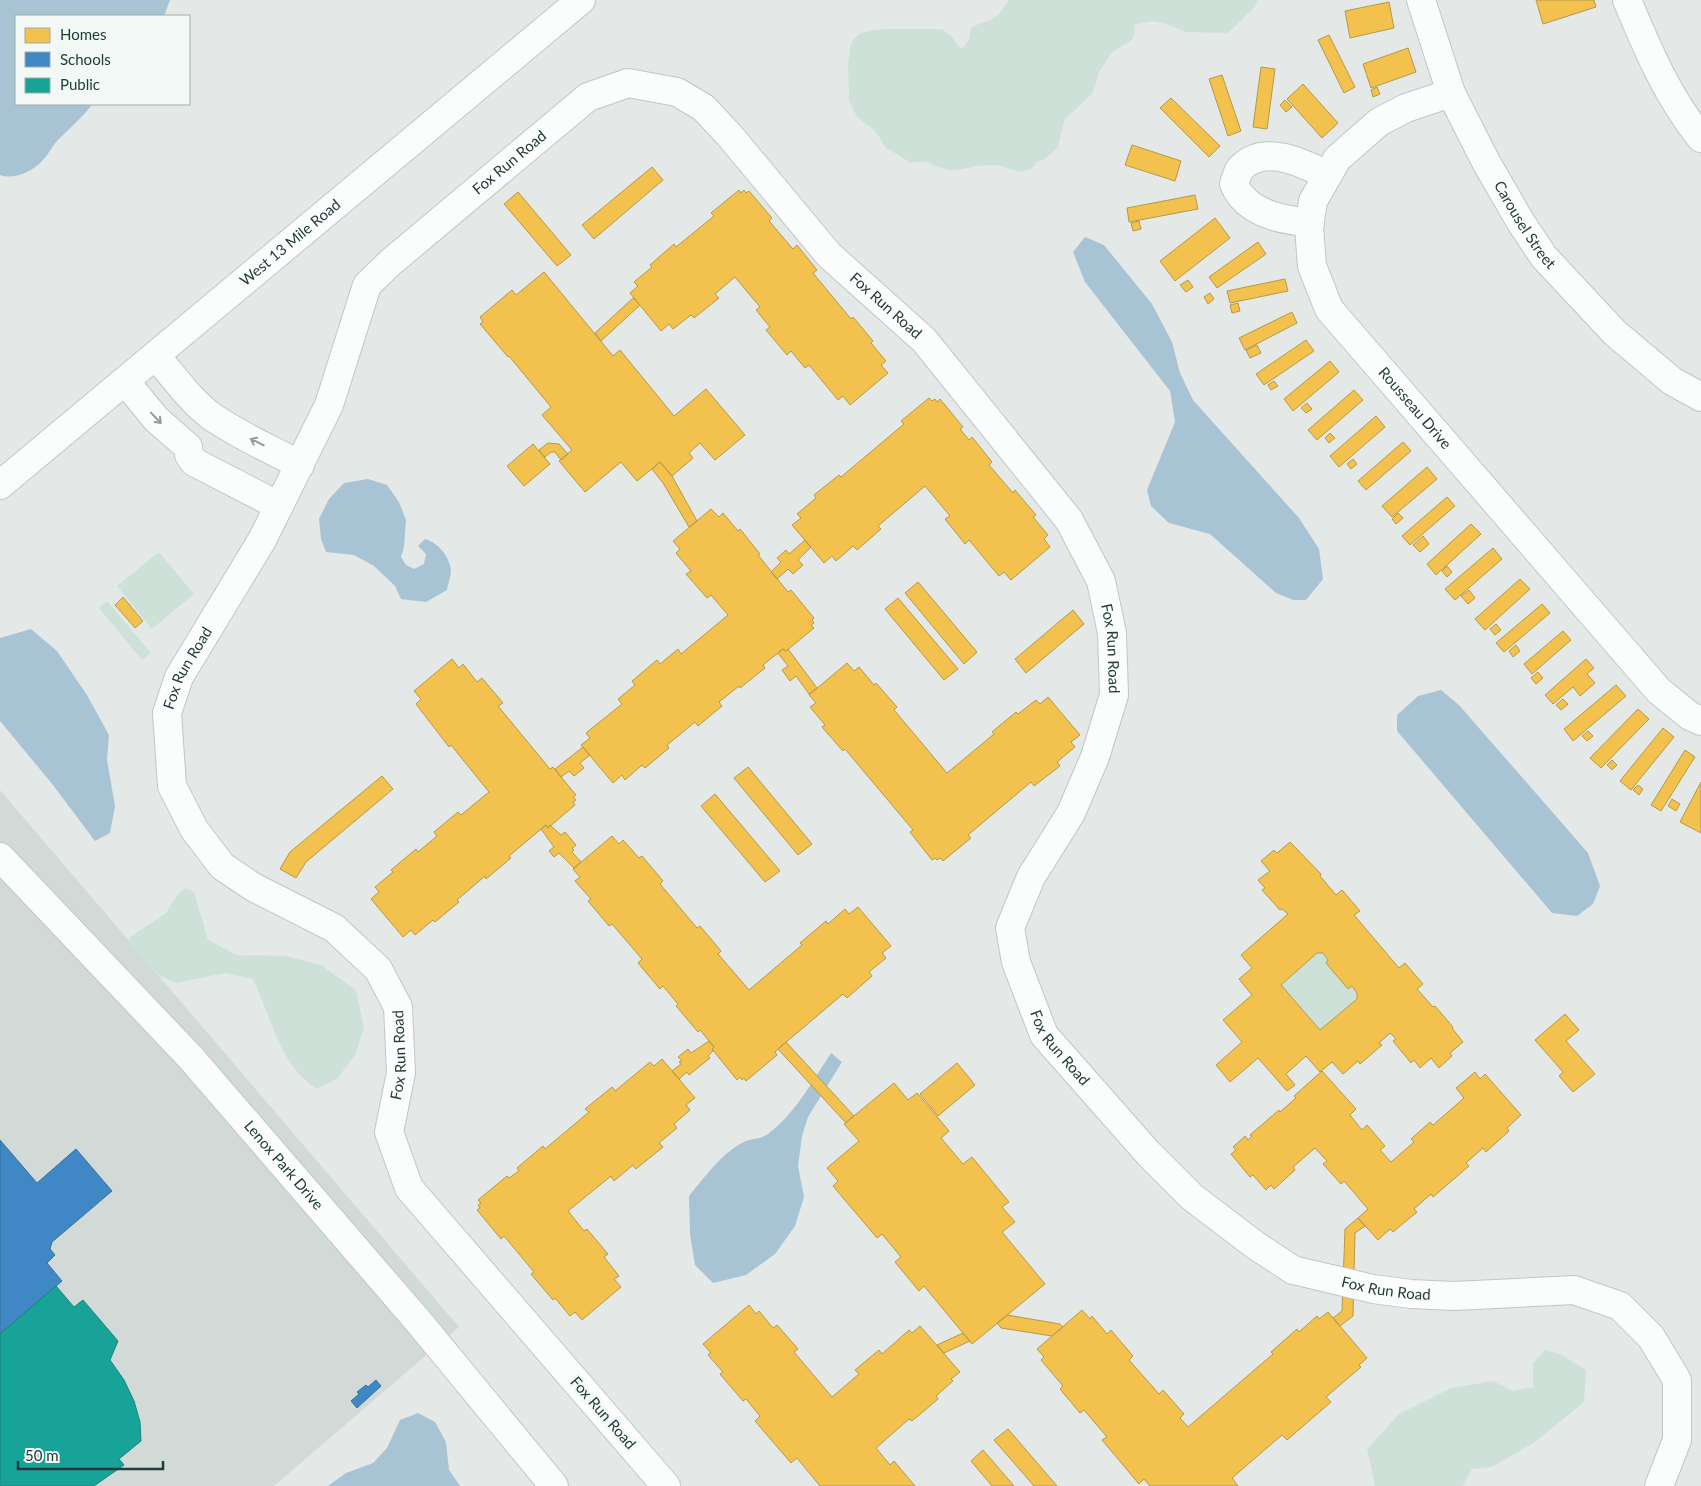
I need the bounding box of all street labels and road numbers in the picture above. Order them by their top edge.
street label: Fox Run Road [468,126,549,198]
street label: Carousel Street [1491,177,1561,272]
street label: West 13 Mile Road [236,195,344,289]
street label: Fox Run Road [847,268,926,342]
street label: Rousseau Drive [1375,363,1456,452]
street label: Fox Run Road [1098,602,1124,694]
street label: Fox Run Road [159,623,215,711]
street label: Fox Run Road [1027,1007,1094,1089]
street label: Fox Run Road [386,1010,409,1101]
street label: Lenox Park Drive [241,1116,328,1213]
street label: Fox Run Road [1340,1272,1431,1303]
street label: Fox Run Road [567,1372,640,1452]

